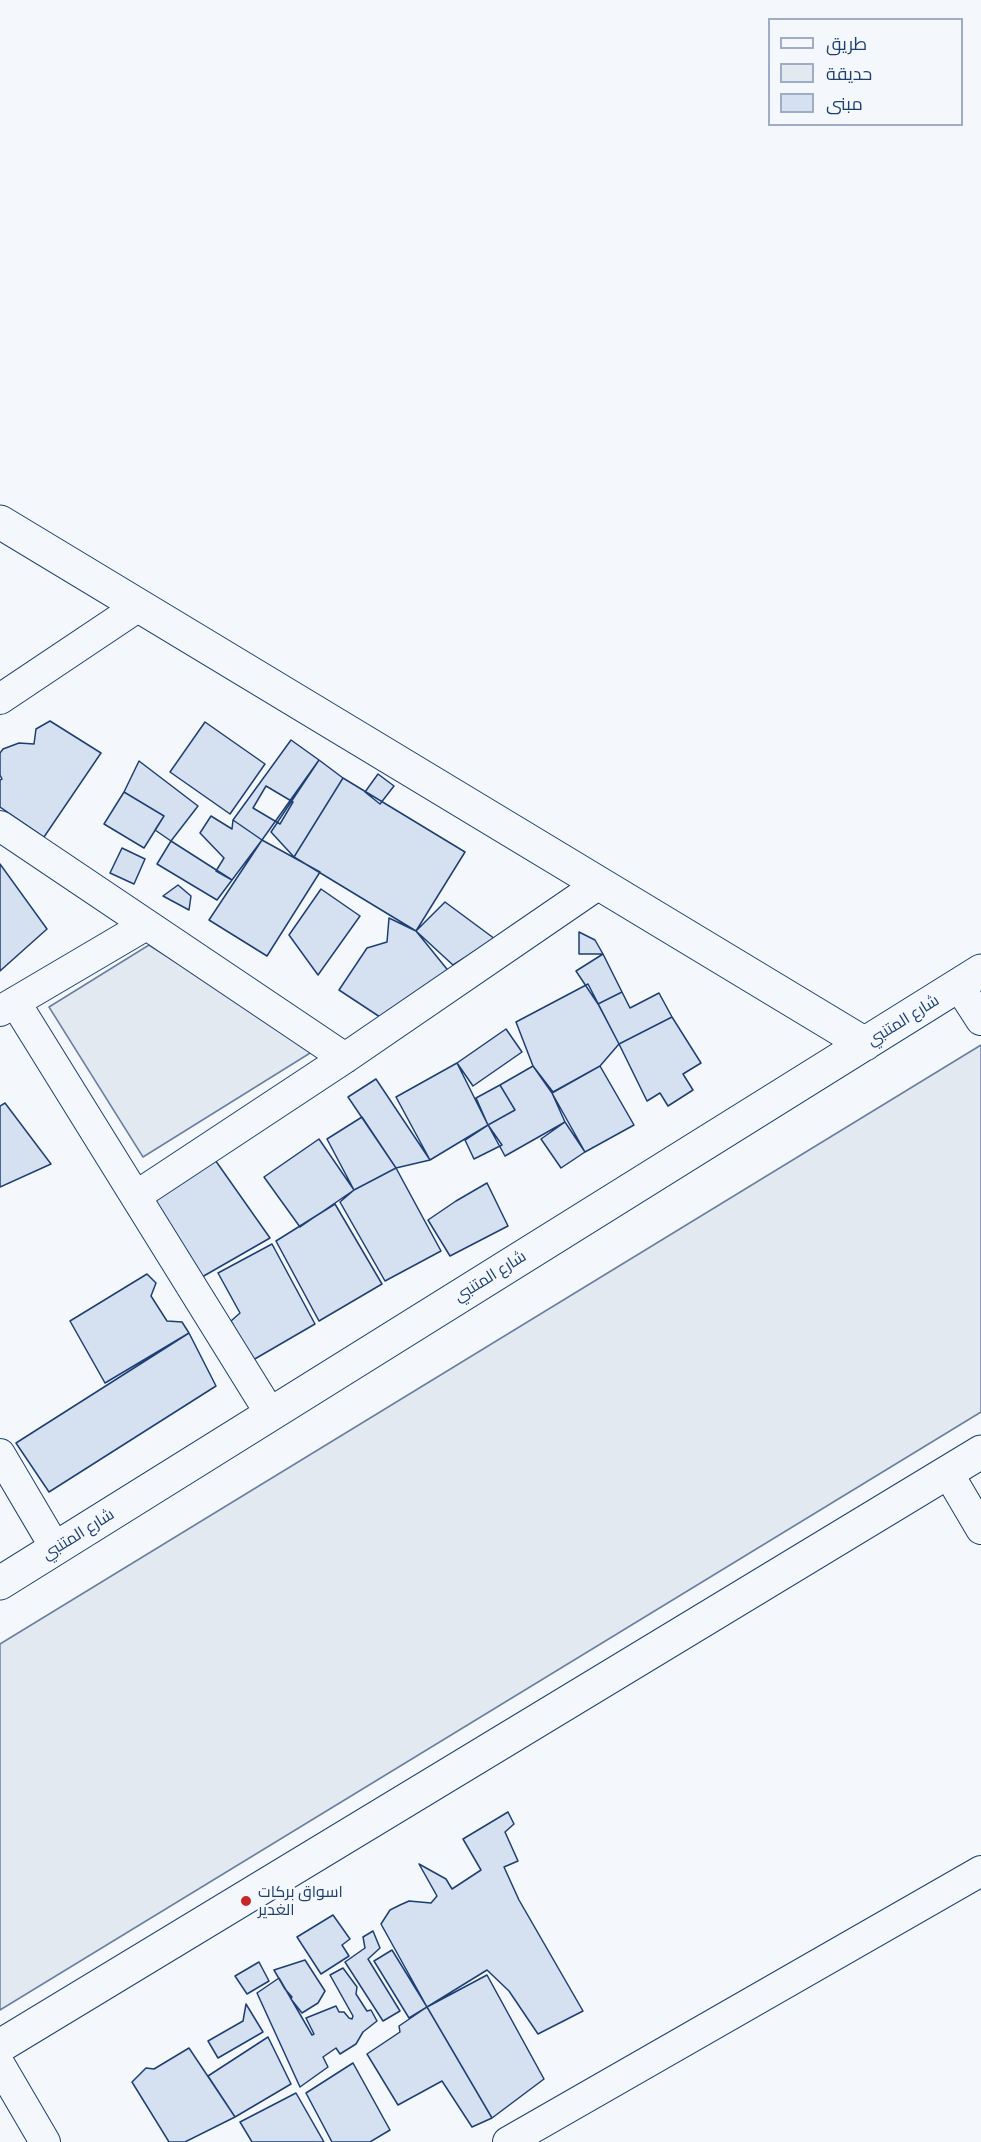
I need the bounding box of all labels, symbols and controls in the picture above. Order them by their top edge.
legend [768,18,963,126]
text: طريق [826,32,867,54]
text: حديقة [826,62,872,84]
text: مبنى [826,92,863,114]
street label: شارع المتنبي [863,990,943,1050]
street label: شارع المتنبي [450,1246,530,1306]
street label: شارع المتنبي [38,1504,118,1564]
place label: اسواق بركات الغدير [258,1882,343,1920]
marker: اسواق بركات الغدير [239,1894,253,1908]

